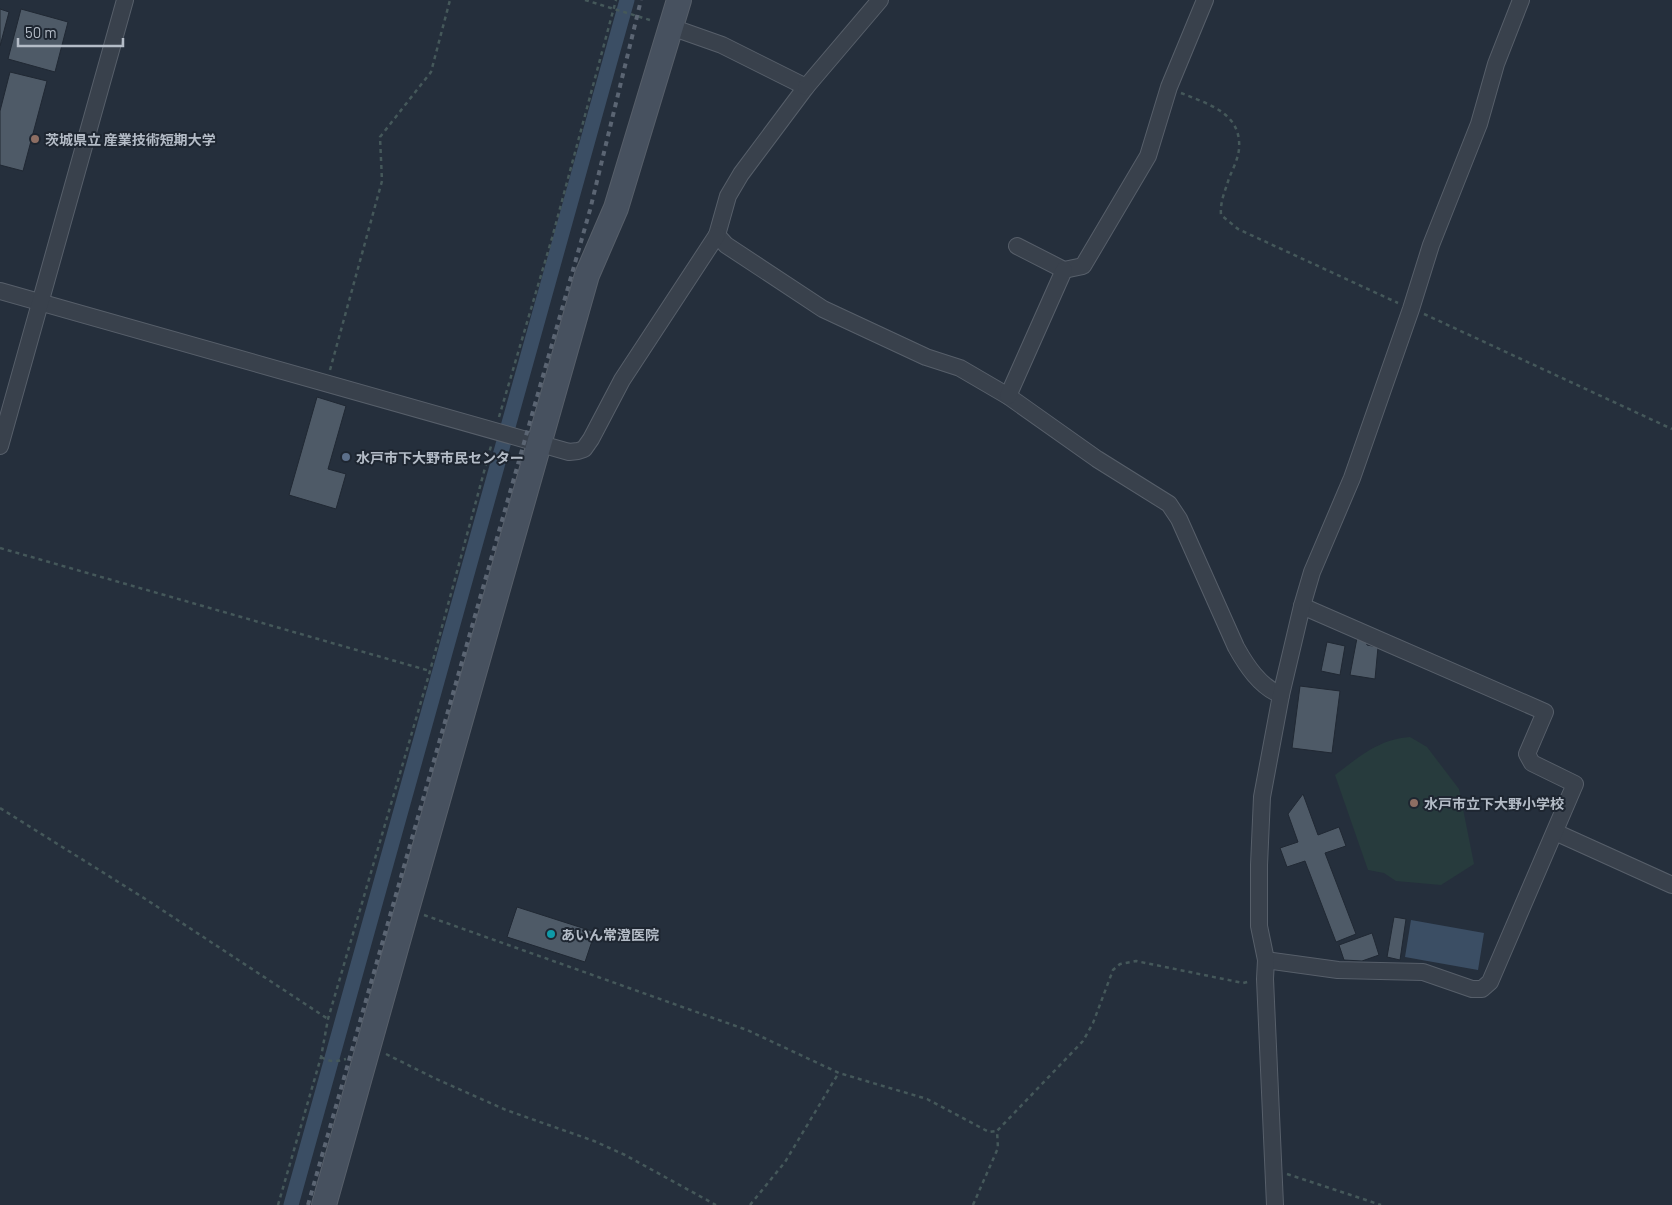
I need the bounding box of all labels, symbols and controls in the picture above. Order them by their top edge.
scale bar [18,15,122,47]
text: 50 m [25,23,57,41]
place label: 茨城県立 産業技術短期大学 [45,131,216,148]
marker: 茨城県立 産業技術短期大学 [29,133,41,145]
place label: 水戸市下大野市民センター [356,449,524,466]
marker: 水戸市下大野市民センター [340,451,352,463]
place label: 水戸市立下大野小学校 [1424,795,1564,812]
marker: 水戸市立下大野小学校 [1408,797,1420,809]
place label: あいん常澄医院 [561,926,659,943]
marker: あいん常澄医院 [545,928,557,940]

